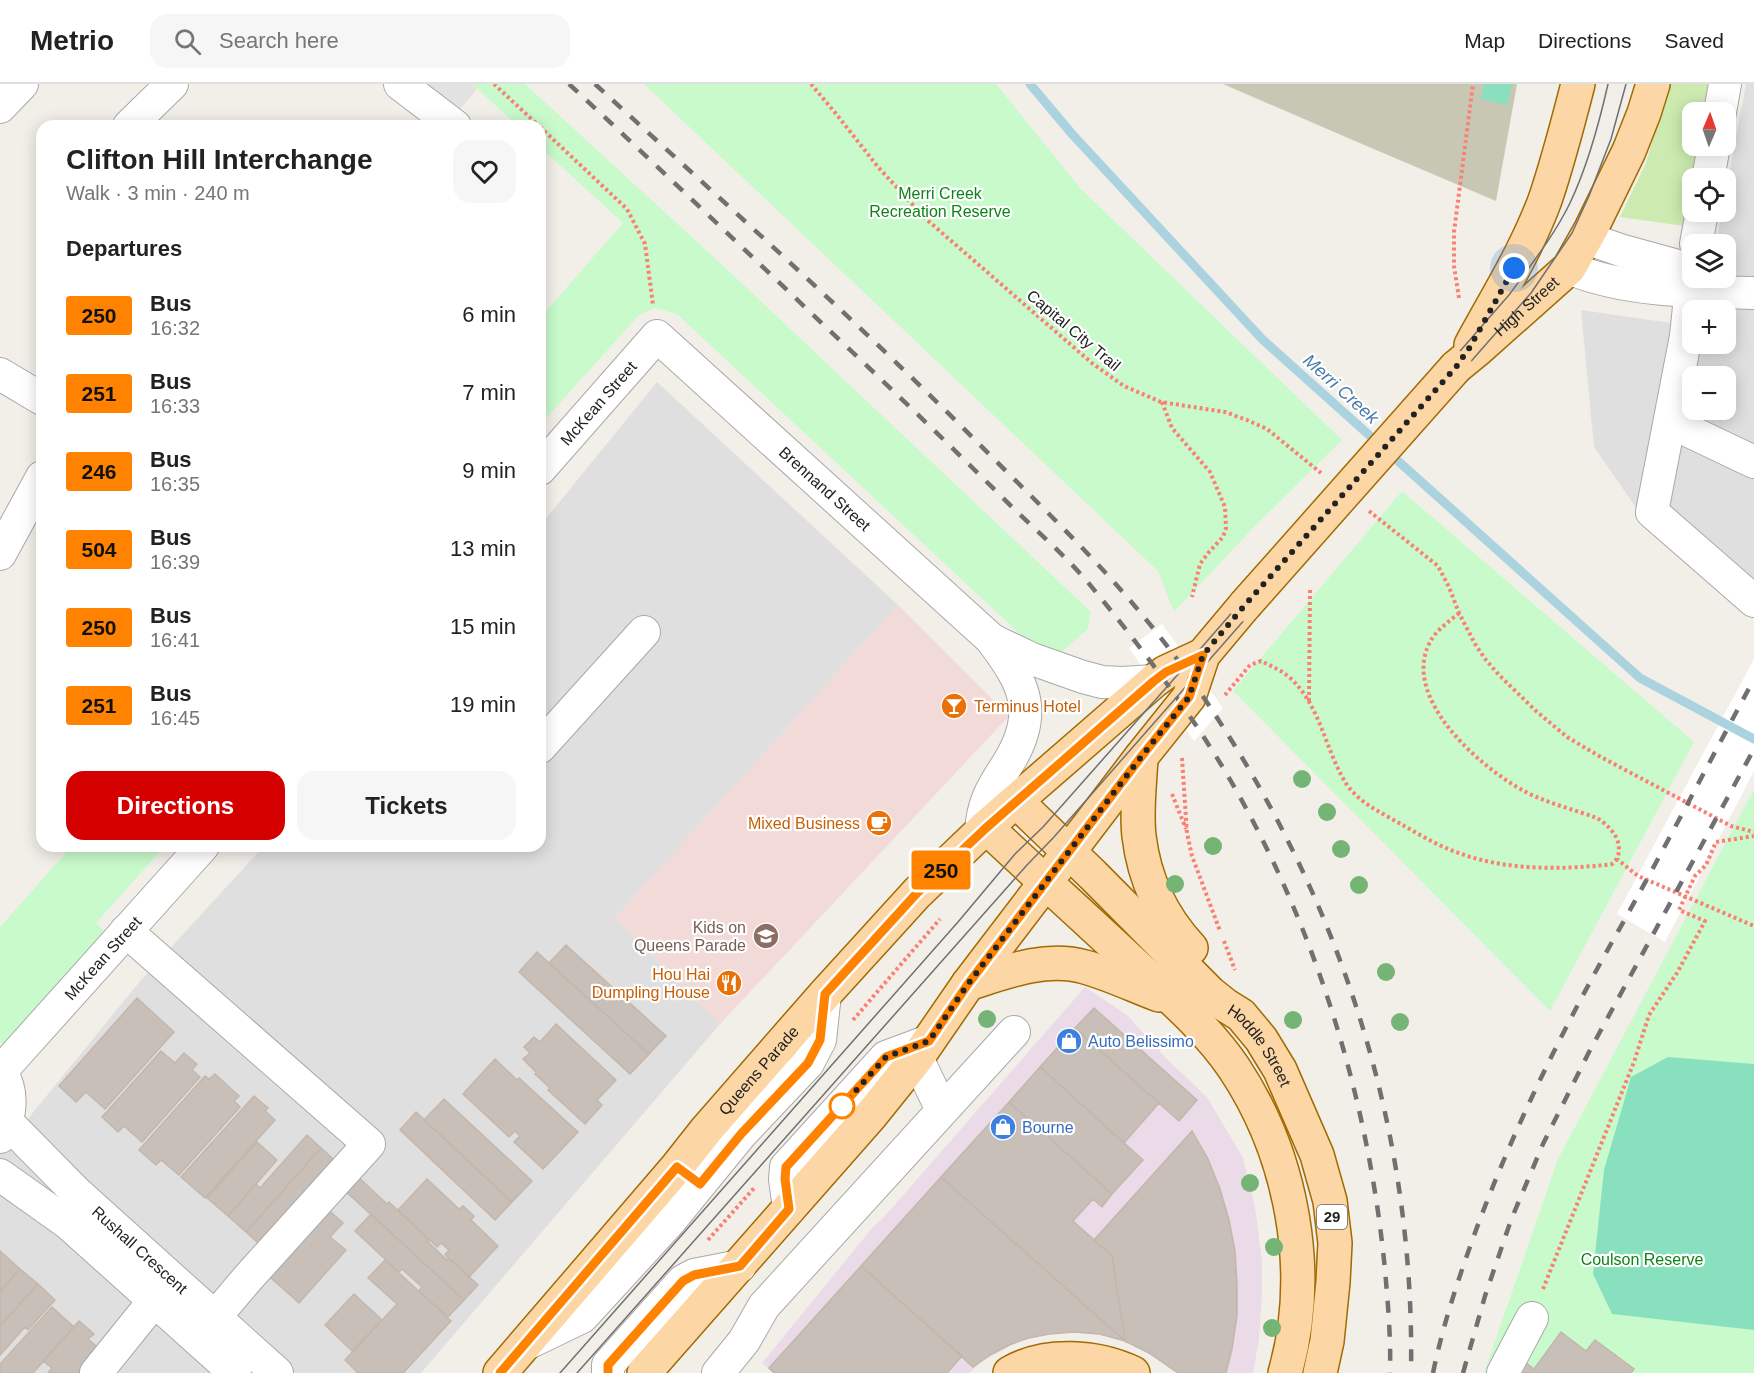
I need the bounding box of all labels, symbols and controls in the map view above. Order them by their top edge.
search box [150,14,570,68]
text: Metrio [30,25,114,56]
icon: search [171,25,204,58]
text: Search here [219,28,339,53]
text: Map [1464,29,1505,52]
text: Directions [1538,29,1631,52]
text: Saved [1664,29,1724,52]
north arrow [1682,102,1736,156]
map controls [1682,102,1736,420]
button: heart [453,140,516,203]
text: Clifton Hill Interchange [66,144,372,175]
button: locate [1682,168,1736,222]
text: Walk · 3 min · 240 m [66,182,250,204]
park label: Merri Creek Recreation Reserve [869,185,1011,220]
button: layers [1682,234,1736,288]
text: Departures [66,236,182,261]
your location [1499,253,1529,283]
street label: High Street [1491,273,1563,339]
street label: Capital City Trail [1024,286,1124,374]
text: Bus [150,291,192,316]
button: + [1682,300,1736,354]
text: 6 min [462,302,516,327]
text: 250 [81,304,117,327]
text: 16:32 [150,317,200,339]
water label: Merri Creek [1299,350,1383,429]
street label: McKean Street [557,357,640,449]
button: − [1682,366,1736,420]
text: Bus [150,369,192,394]
text: 7 min [462,380,516,405]
text: 251 [81,382,117,405]
text: 16:33 [150,395,200,417]
street label: Brennand Street [776,443,874,535]
text: Bus [150,447,192,472]
text: 9 min [462,458,516,483]
text: 246 [81,460,117,483]
text: 16:35 [150,473,200,495]
text: Bus [150,525,192,550]
text: 13 min [450,536,516,561]
text: 504 [81,538,117,561]
text: 16:39 [150,551,200,573]
text: Bus [150,603,192,628]
text: 15 min [450,614,516,639]
text: 250 [81,616,117,639]
text: 16:41 [150,629,200,651]
text: Bus [150,681,192,706]
bar icon: Terminus Hotel [939,691,969,721]
text: 19 min [450,692,516,717]
text: 251 [81,694,117,717]
place label: Terminus Hotel [974,698,1081,715]
text: 16:45 [150,707,200,729]
button: Directions [66,771,285,840]
button: Tickets [297,771,516,840]
cafe icon: Mixed Business [864,808,894,838]
place label: Mixed Business [748,815,860,832]
line badge: 250 [906,850,976,890]
text: 250 [923,859,959,882]
street label: McKean Street [61,913,145,1003]
place label: Kids on Queens Parade [634,919,746,954]
school or university icon: Kids on Queens Parade [751,921,781,951]
place label: Hou Hai Dumpling House [592,966,710,1001]
restaurant icon: Hou Hai Dumpling House [714,968,744,998]
street label: Hoddle Street [1225,1001,1294,1089]
street label: Queens Parade [715,1023,802,1118]
shop icon: Auto Belissimo [1054,1026,1084,1056]
place label: Auto Belissimo [1088,1033,1194,1050]
unlabelled marker [829,1093,855,1119]
shop icon: Bourne [988,1112,1018,1142]
place label: Bourne [1022,1119,1074,1136]
street label: Rushall Crescent [89,1203,191,1298]
road number: 29 [1317,1205,1347,1229]
park label: Coulson Reserve [1581,1251,1703,1268]

